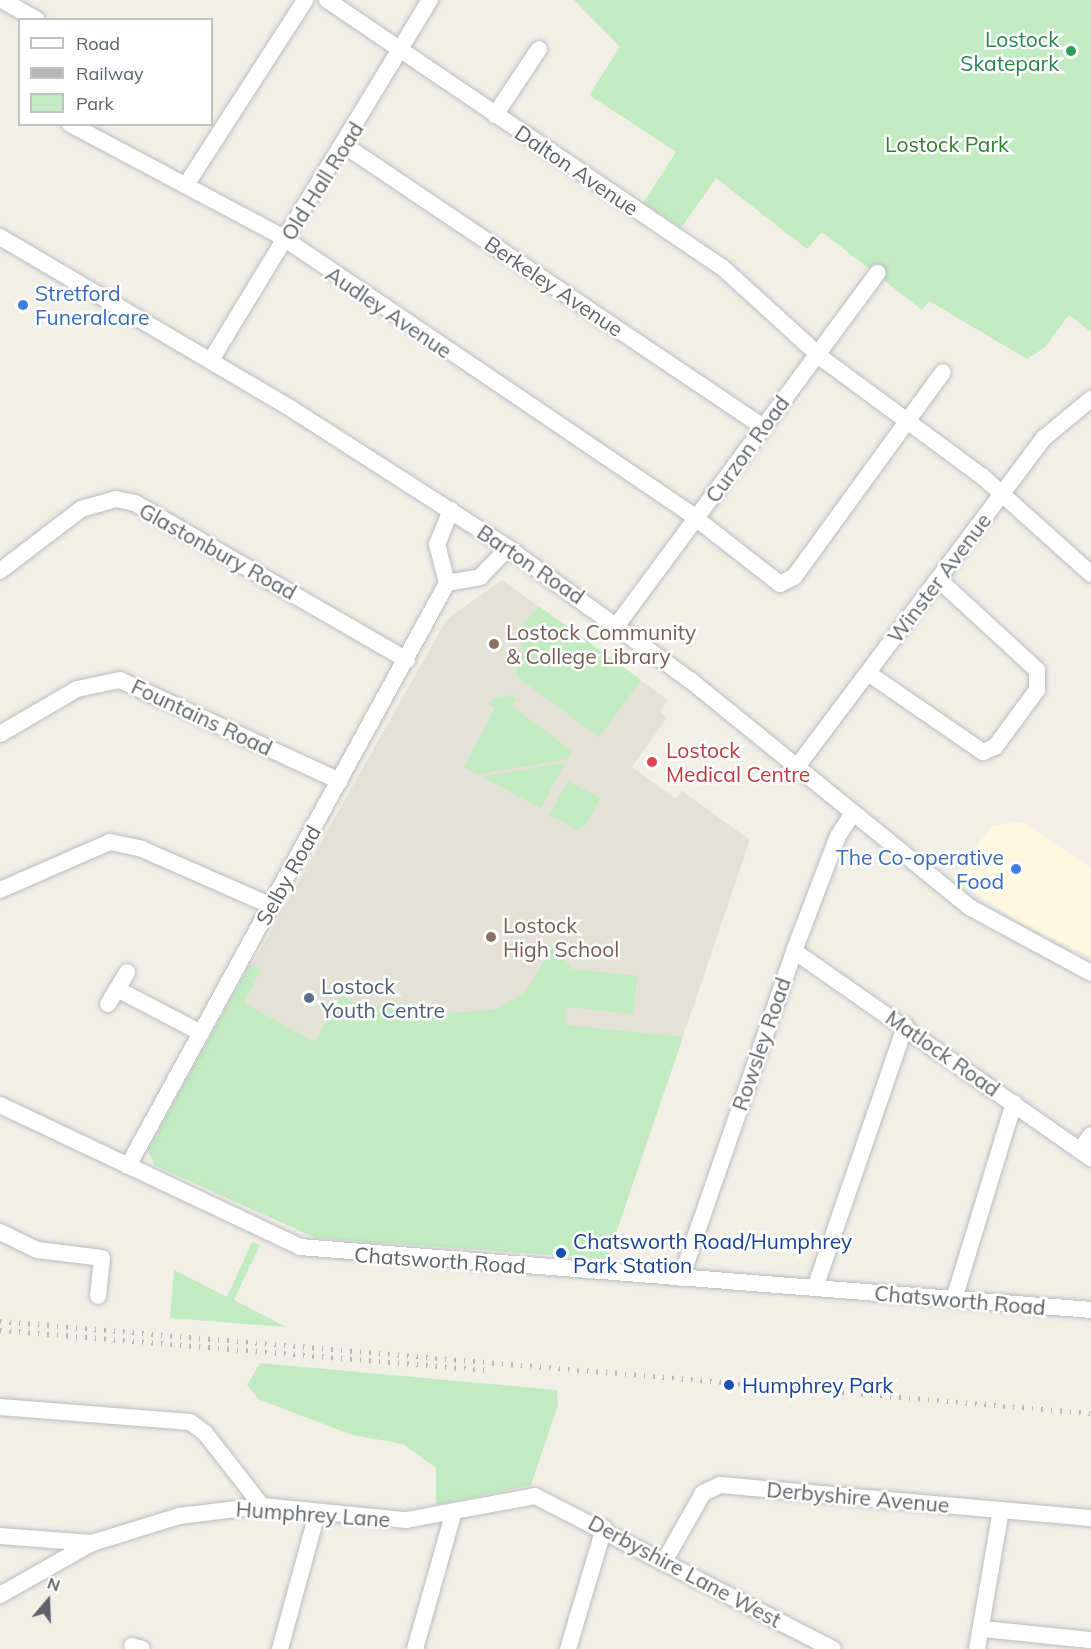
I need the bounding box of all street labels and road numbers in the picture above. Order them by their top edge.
street label: Old Hall Road [276,117,368,245]
street label: Dalton Avenue [510,119,644,221]
street label: Berkeley Avenue [480,230,628,342]
street label: Audley Avenue [321,261,457,363]
street label: Curzon Road [700,391,794,507]
street label: Glastonbury Road [135,497,301,605]
street label: Winster Avenue [882,508,996,648]
street label: Barton Road [473,519,589,609]
street label: Fountains Road [128,673,276,761]
street label: Selby Road [250,821,326,929]
street label: Rowsley Road [726,974,796,1114]
street label: Matlock Road [881,1004,1005,1102]
street label: Chatsworth Road [353,1241,527,1279]
street label: Chatsworth Road [873,1280,1047,1320]
street label: Derbyshire Avenue [766,1476,950,1518]
street label: Humphrey Lane [235,1496,391,1532]
street label: Derbyshire Lane West [584,1509,786,1633]

